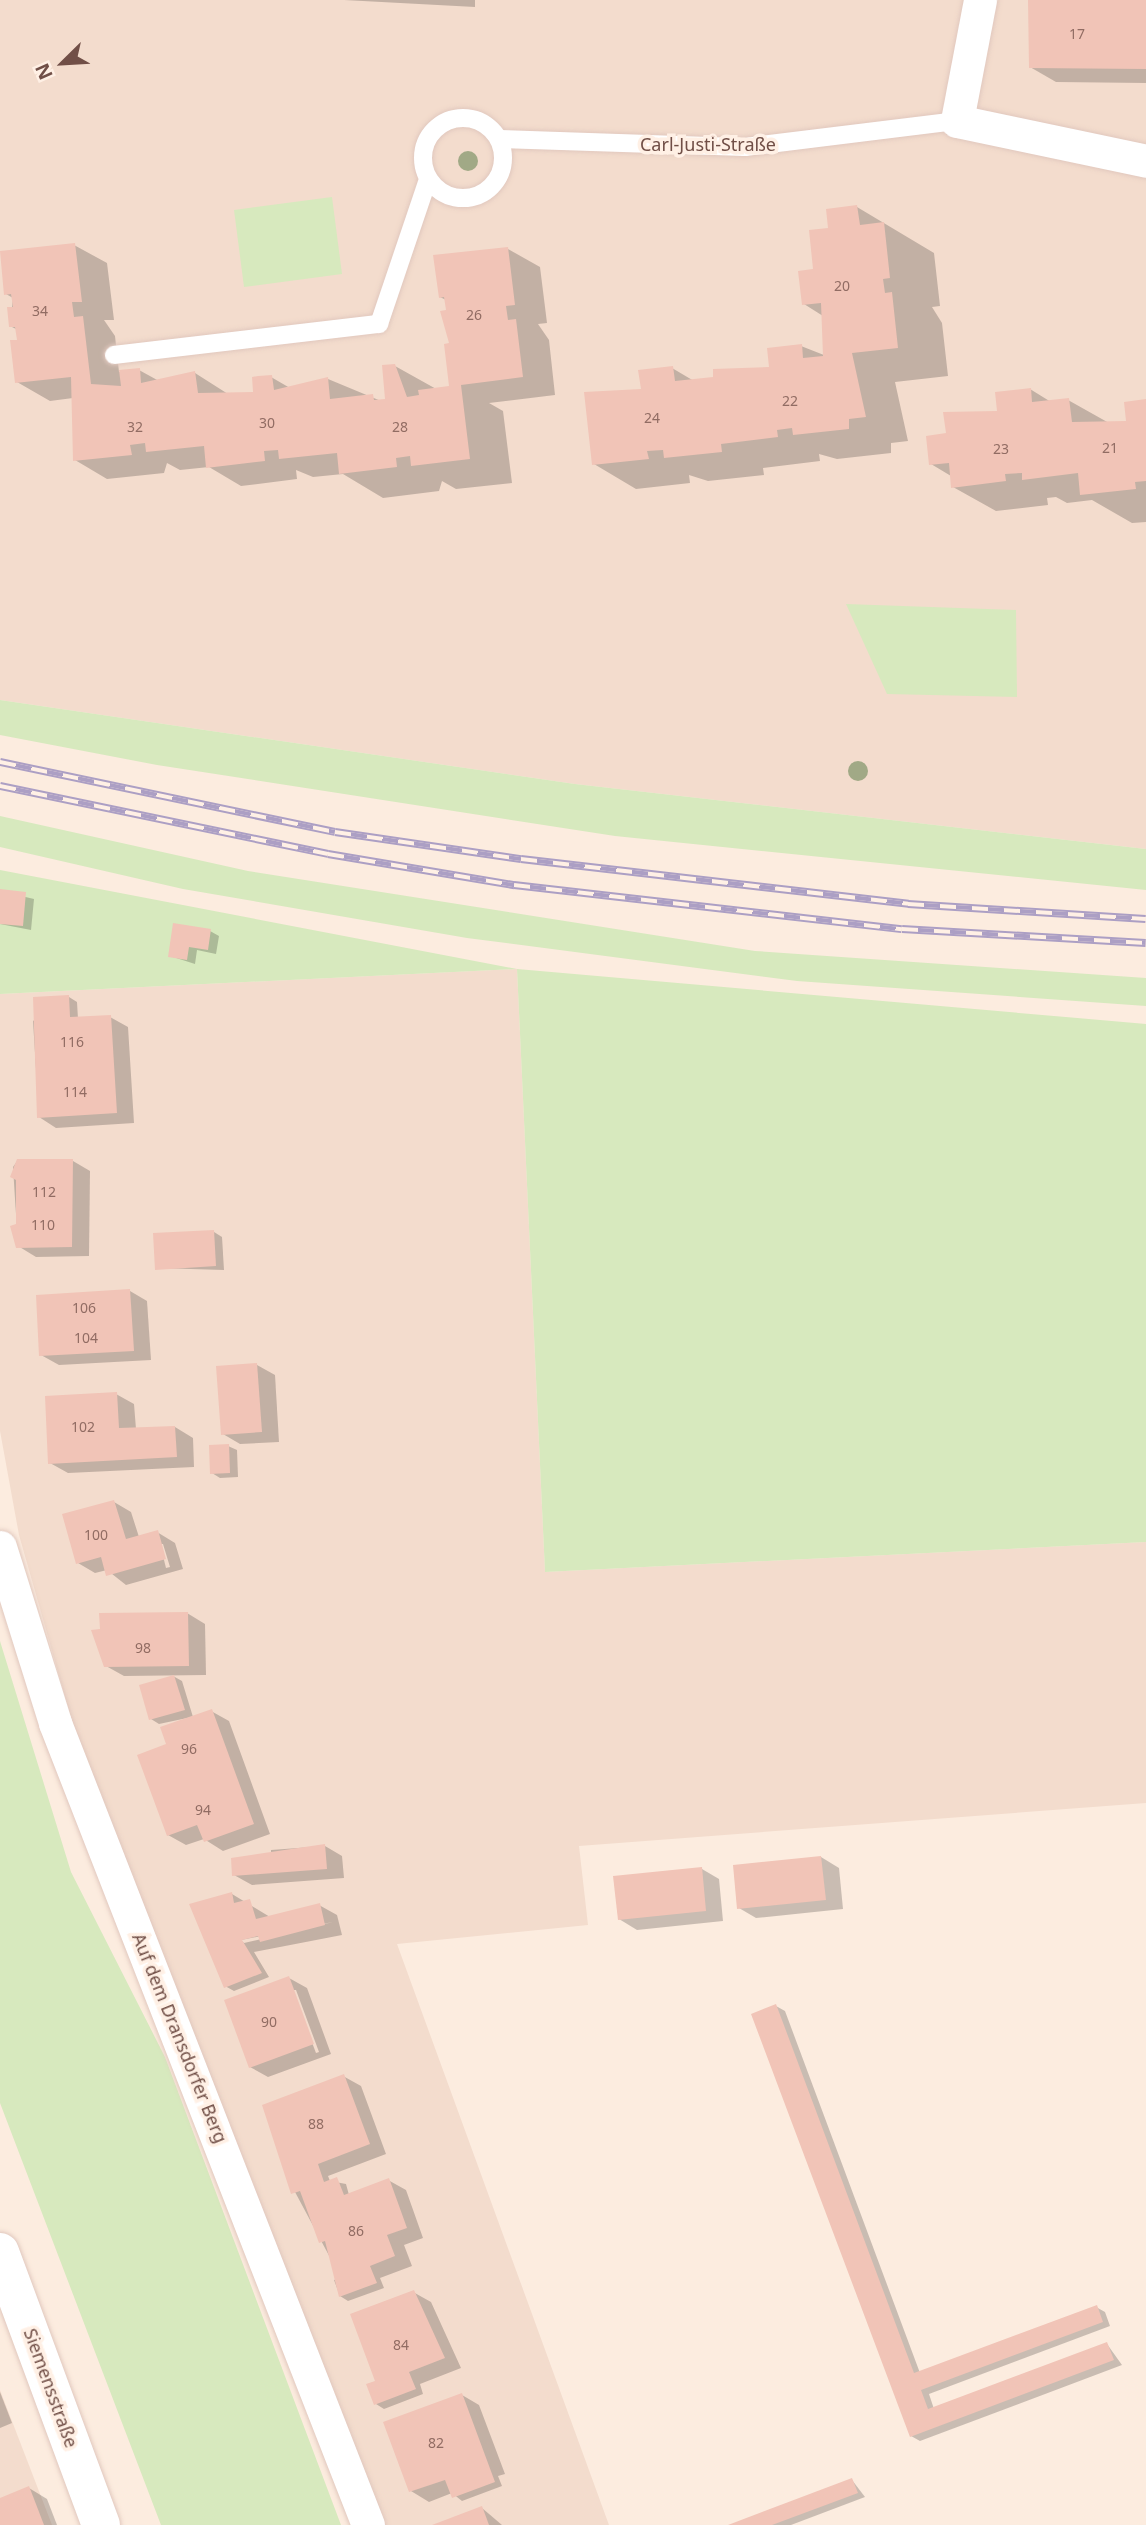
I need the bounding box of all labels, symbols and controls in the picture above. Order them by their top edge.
house number: 17 [1069,26,1085,42]
north arrow [28,28,98,98]
text: N [29,59,59,84]
street label: Carl-Justi-Straße [640,133,776,155]
house number: 20 [834,278,850,294]
house number: 34 [32,303,48,319]
house number: 26 [466,307,482,323]
house number: 22 [782,393,798,409]
house number: 24 [644,410,660,426]
house number: 30 [259,415,275,431]
house number: 32 [127,419,143,435]
house number: 28 [392,419,408,435]
house number: 21 [1102,440,1118,456]
house number: 23 [993,441,1009,457]
house number: 116 [60,1034,84,1050]
house number: 114 [63,1084,87,1100]
house number: 112 [32,1184,56,1200]
house number: 110 [31,1217,55,1233]
house number: 106 [72,1300,96,1316]
house number: 104 [74,1330,98,1346]
house number: 102 [71,1419,95,1435]
house number: 100 [84,1527,108,1543]
house number: 98 [135,1640,151,1656]
house number: 96 [181,1741,197,1757]
house number: 94 [195,1802,211,1818]
street label: Auf dem Dransdorfer Berg [128,1930,232,2146]
house number: 90 [261,2014,277,2030]
house number: 88 [308,2116,324,2132]
house number: 86 [348,2223,364,2239]
street label: Siemensstraße [19,2325,83,2451]
house number: 84 [393,2337,409,2353]
house number: 82 [428,2435,444,2451]

